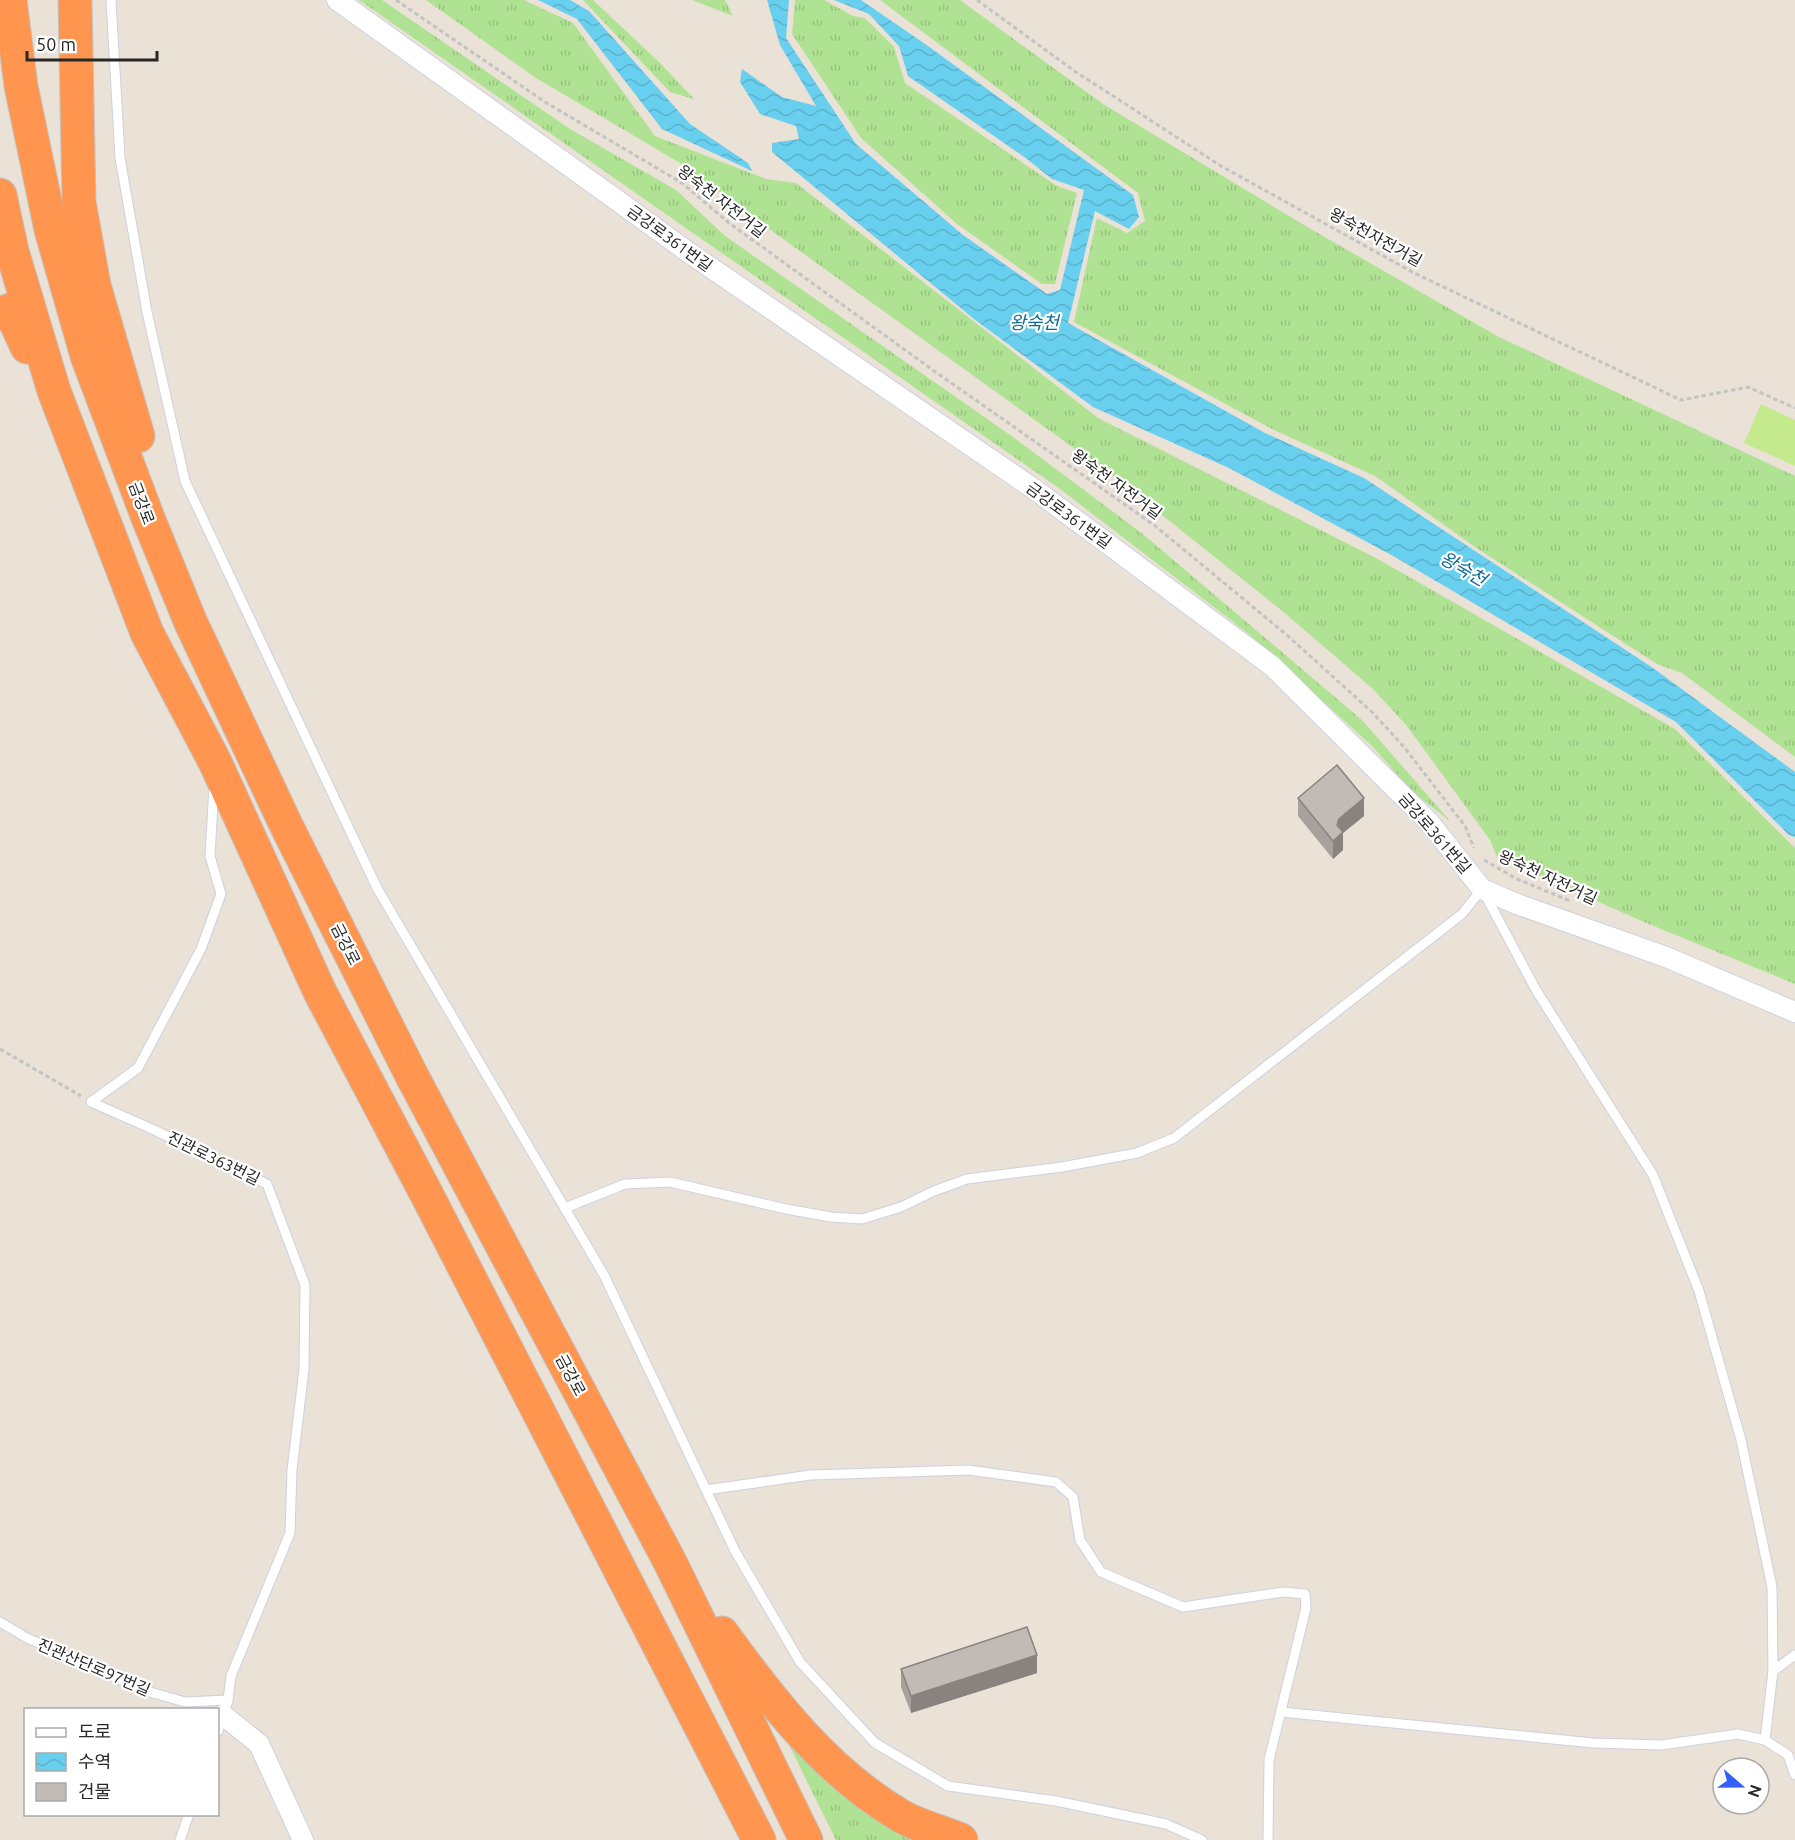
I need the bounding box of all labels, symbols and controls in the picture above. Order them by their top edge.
scale bar [27,24,158,62]
text: 50 m [36,34,76,54]
street label: 왕숙천 자전거길 [674,161,770,241]
street label: 금강로361번길 [624,201,716,275]
street label: 왕숙천자전거길 [1327,204,1425,270]
water label: 왕숙천 [1009,312,1061,332]
street label: 왕숙천 자전거길 [1069,445,1165,523]
street label: 금강로361번길 [1023,478,1115,552]
street label: 금강로 [126,479,158,527]
water label: 왕숙천 [1437,547,1492,590]
street label: 금강로361번길 [1395,789,1475,877]
street label: 왕숙천 자전거길 [1496,846,1600,908]
street label: 금강로 [328,920,364,968]
street label: 진관로363번길 [165,1128,263,1188]
street label: 금강로 [553,1351,589,1399]
street label: 진관산단로97번길 [35,1635,153,1699]
legend [24,1708,219,1816]
text: 도로 [78,1721,111,1741]
text: 수역 [78,1751,111,1771]
north arrow [1711,1756,1771,1816]
text: 건물 [78,1781,111,1801]
text: N [1745,1782,1766,1800]

